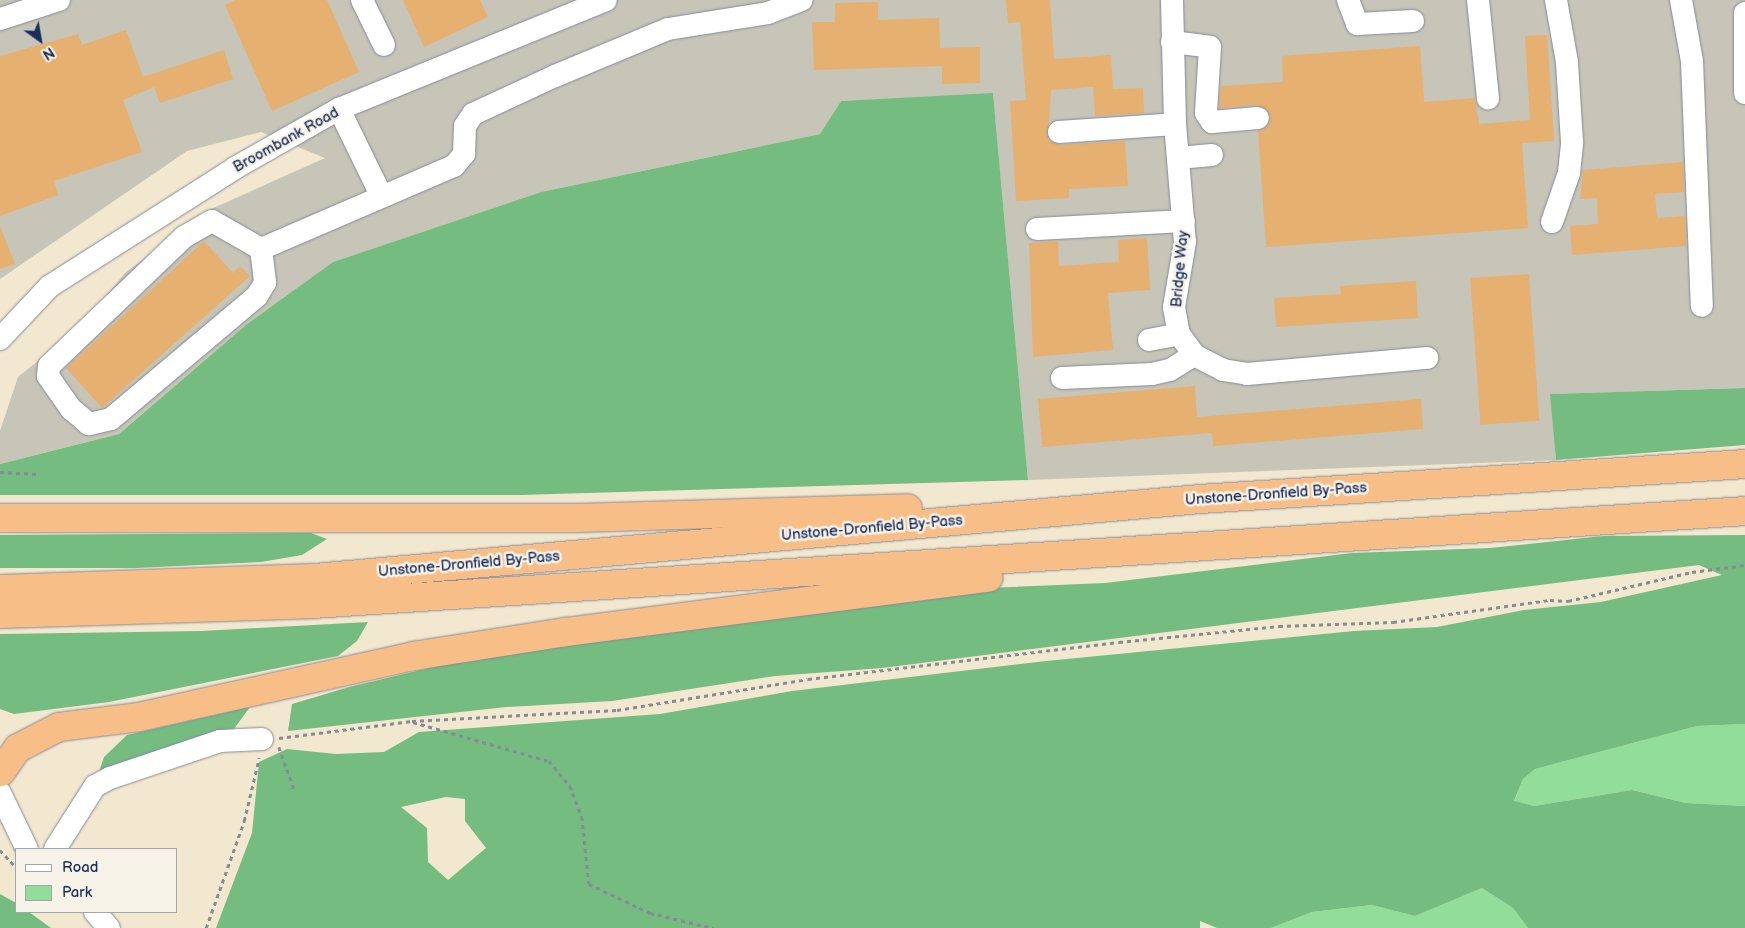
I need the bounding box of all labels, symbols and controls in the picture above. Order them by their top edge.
north arrow [15,15,65,65]
text: N [39,43,57,63]
street label: Broombank Road [230,104,342,176]
street label: Bridge Way [1168,230,1192,308]
street label: Unstone-Dronfield By-Pass [1184,479,1368,509]
street label: Unstone-Dronfield By-Pass [780,511,964,545]
street label: Unstone-Dronfield By-Pass [377,547,561,581]
legend [15,848,178,913]
text: Road [62,858,98,877]
text: Park [62,883,92,902]

